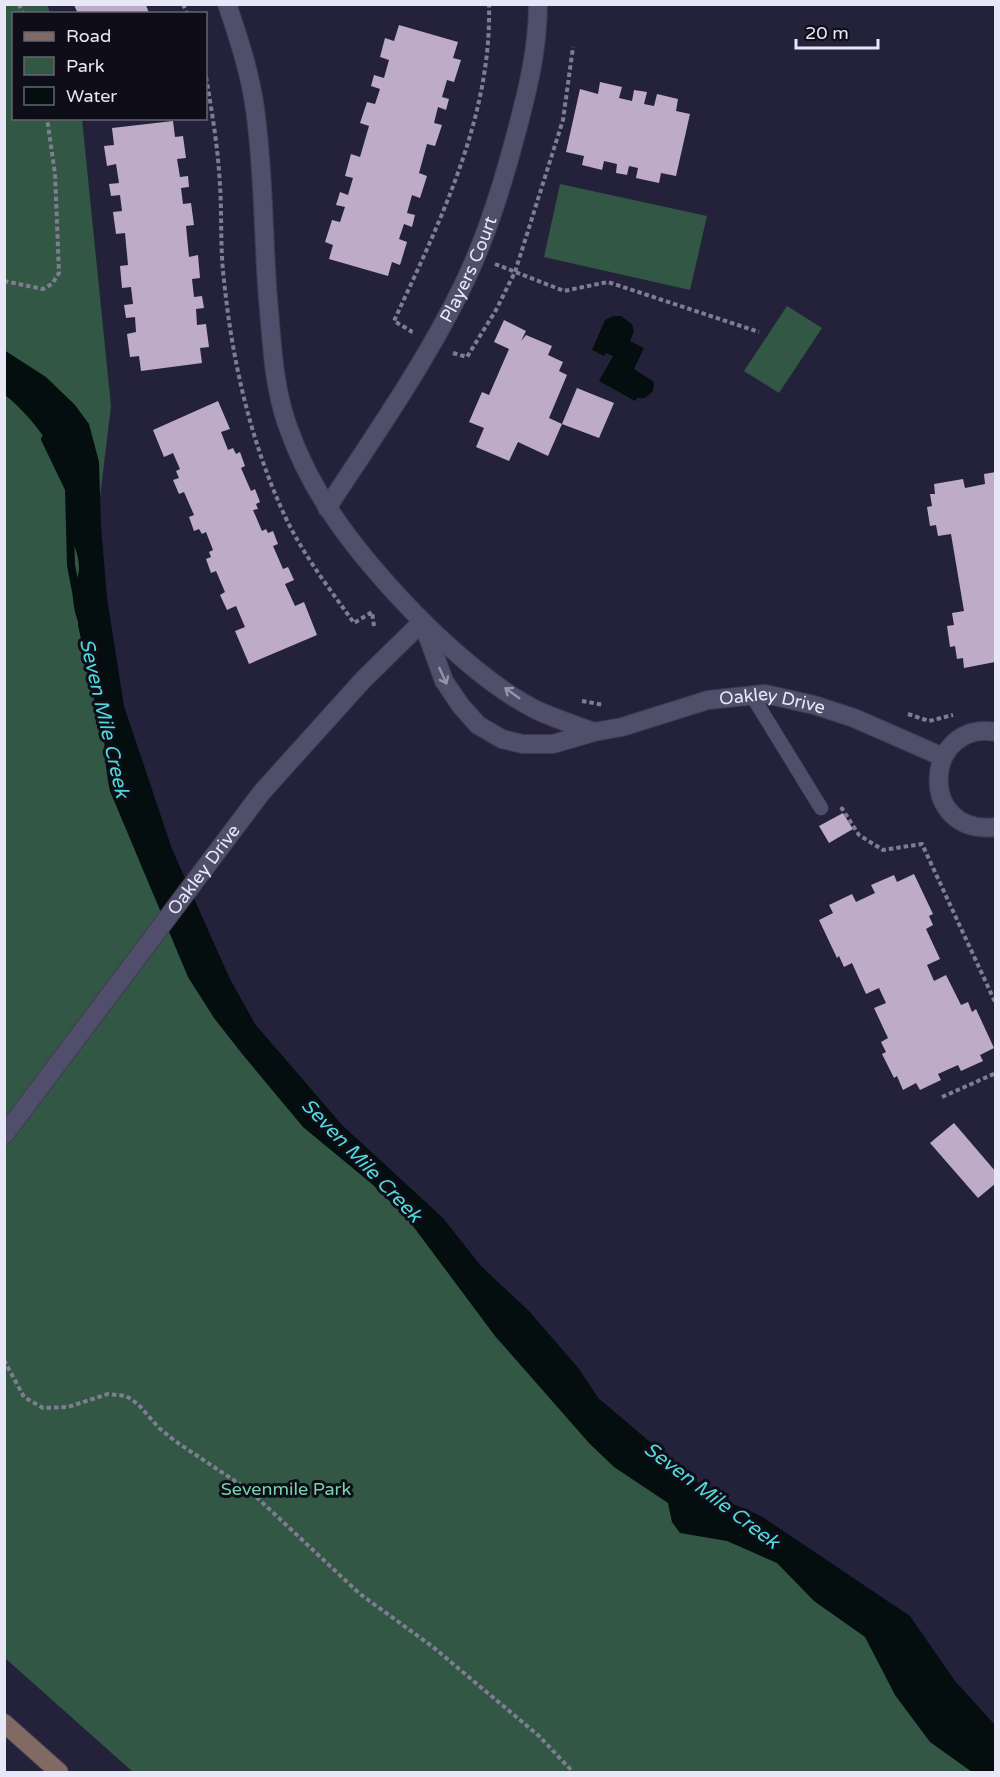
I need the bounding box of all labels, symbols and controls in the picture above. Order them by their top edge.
legend [12,12,207,120]
scale bar [796,12,878,50]
text: 20 m [805,22,849,44]
text: Road [66,25,111,47]
text: Park [66,55,105,77]
text: Water [66,85,117,107]
street label: Players Court [435,213,502,326]
water label: Seven Mile Creek [74,636,135,802]
one-way arrow [438,667,449,685]
street label: Oakley Drive [718,683,828,719]
one-way arrow [504,687,520,700]
street label: Oakley Drive [162,820,245,919]
water label: Seven Mile Creek [296,1094,428,1229]
water label: Seven Mile Creek [639,1437,785,1556]
park label: Sevenmile Park [221,1478,351,1500]

